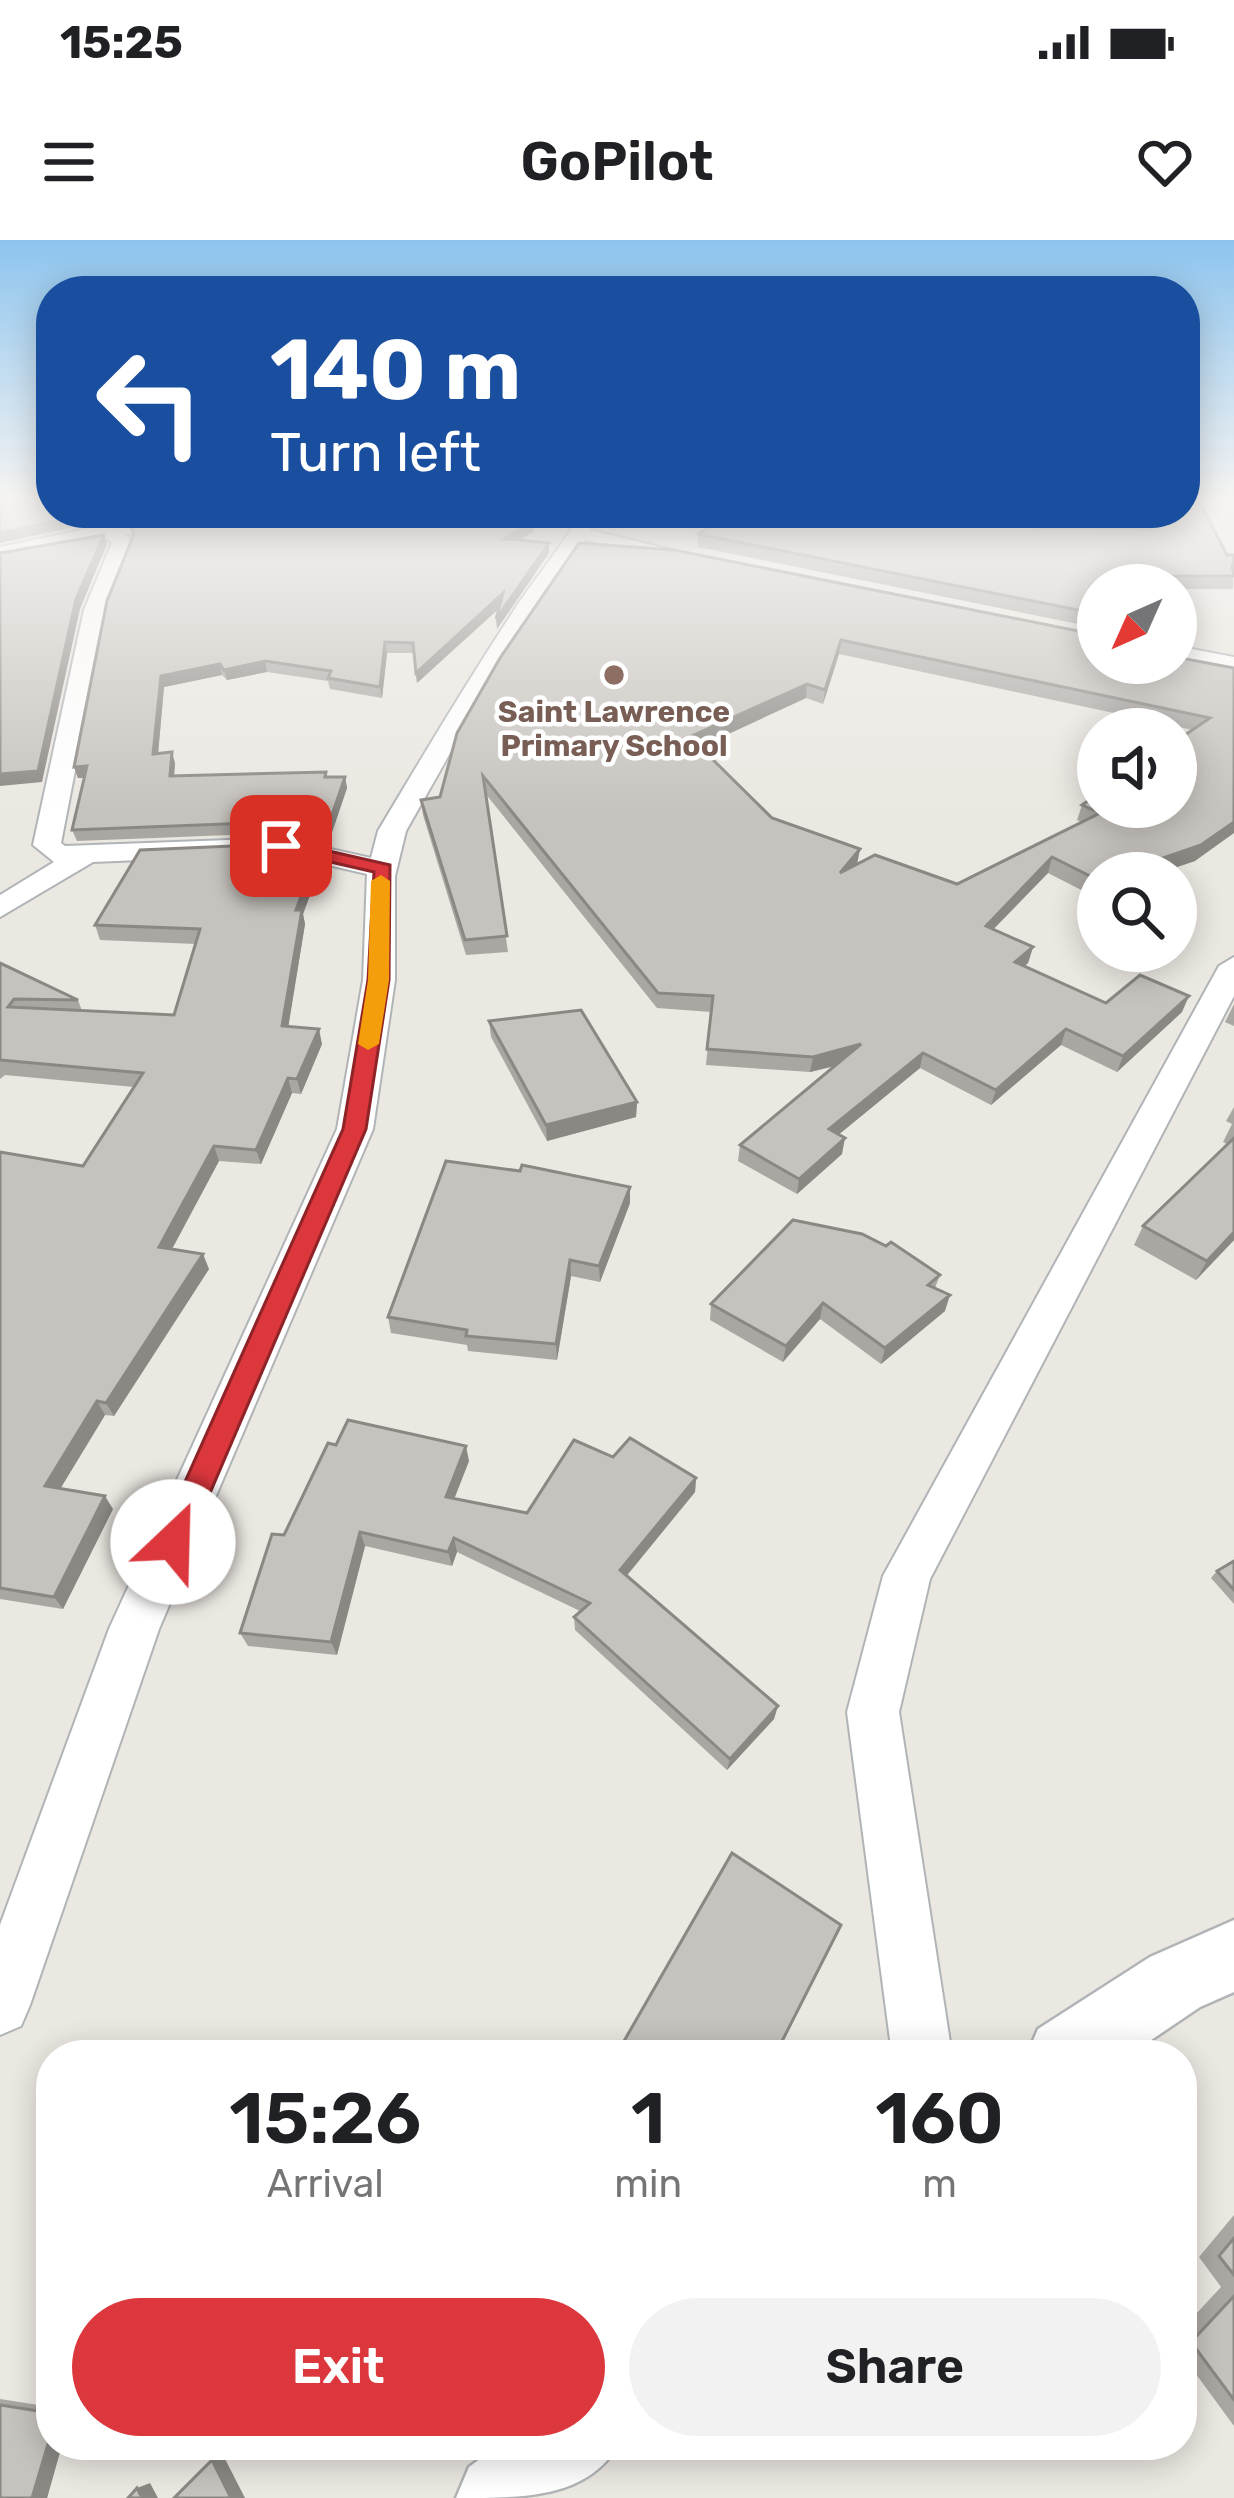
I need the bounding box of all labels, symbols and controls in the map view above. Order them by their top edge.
text: 15:25 [60,16,183,69]
icon: menu [36,129,102,195]
icon: heart [1132,129,1198,195]
text: GoPilot [521,130,713,194]
text: 140 m [270,320,521,420]
icon: left [72,324,228,480]
text: Turn left [270,421,481,485]
north arrow [1077,564,1197,684]
map controls [1077,564,1197,972]
marker: Saint Lawrence Primary School [601,662,627,688]
place label: Saint Lawrence Primary School [498,694,730,764]
button: sound [1077,708,1197,828]
pin [230,795,332,897]
icon: arrive [248,813,314,879]
button: search [1077,852,1197,972]
position arrow [110,1479,236,1605]
text: 15:26 [229,2076,421,2161]
text: 1 [631,2076,665,2161]
text: 160 [875,2076,1004,2161]
text: Arrival [267,2161,384,2207]
text: min [614,2161,682,2207]
text: m [922,2161,957,2207]
button: Exit [72,2298,605,2436]
button: Share [629,2298,1161,2436]

